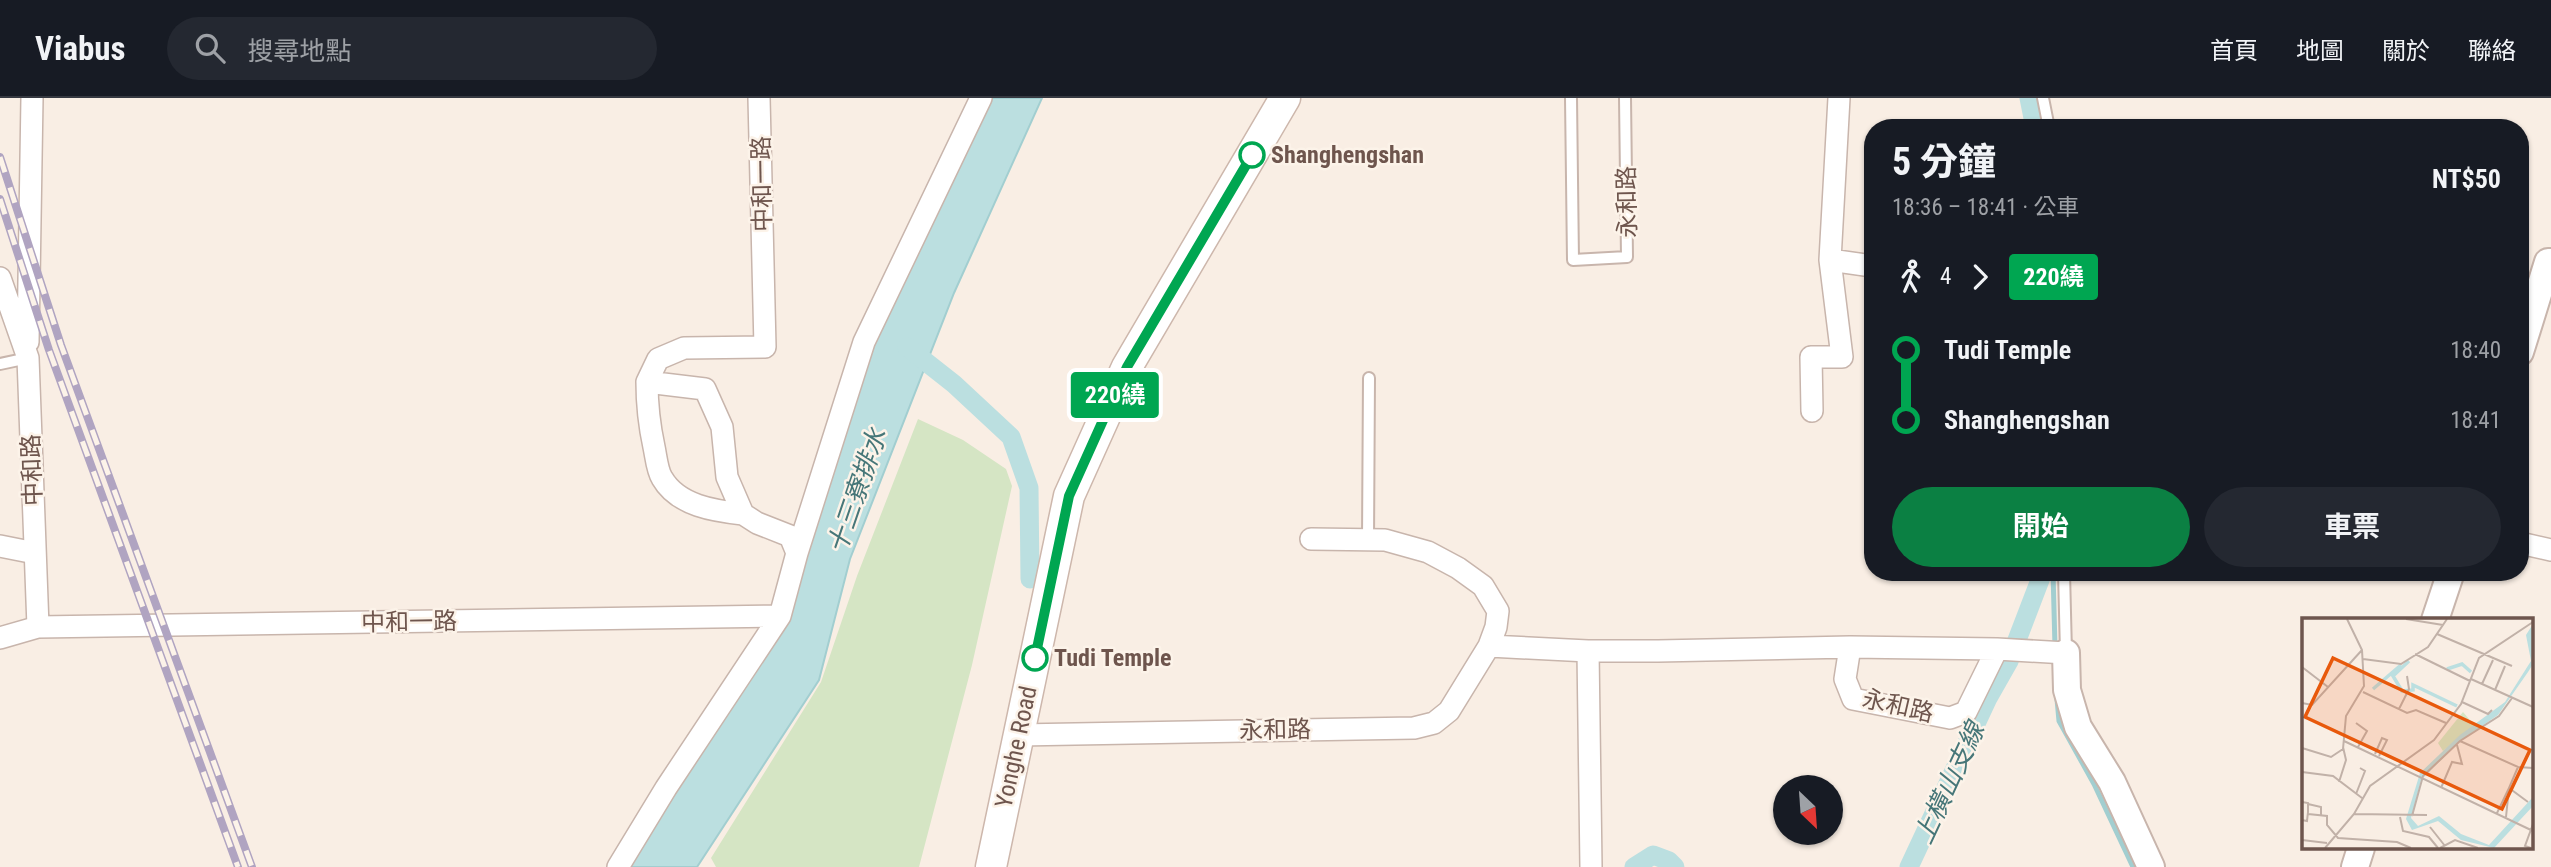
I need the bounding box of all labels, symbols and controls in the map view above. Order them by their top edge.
search box [167,17,657,80]
text: Viabus [35,29,125,68]
icon: search [191,29,229,67]
text: 搜尋地點 [247,36,352,66]
text: 首頁 [2210,37,2258,65]
text: 地圖 [2296,37,2344,65]
text: 關於 [2382,37,2430,65]
text: 聯絡 [2468,37,2516,65]
street label: 中和一路 [747,136,777,232]
text: 5 分鐘 [1892,140,1996,184]
place label: Shanghengshan [1271,141,1424,169]
marker: Shanghengshan [1239,142,1265,168]
text: NT$50 [2432,164,2501,194]
street label: 永和路 [1612,166,1642,238]
text: 18:36 – 18:41 · 公車 [1892,194,2079,221]
icon: walk [1892,258,1930,296]
icon: forward [1961,258,1999,296]
text: 4 [1940,263,1951,290]
text: 220繞 [2023,263,2084,291]
text: Tudi Temple [1944,335,2071,365]
text: 18:40 [2450,337,2501,364]
line badge: 220繞 [1066,372,1164,418]
text: 220繞 [1085,381,1145,409]
text: Shanghengshan [1944,405,2110,435]
text: 18:41 [2450,407,2501,434]
water label: 十三寮排水 [822,424,893,557]
street label: 中和路 [17,434,47,506]
button: 開始 [1892,487,2190,567]
button: 車票 [2204,487,2501,567]
street label: 中和一路 [361,607,457,637]
inset map [2302,618,2534,850]
place label: Tudi Temple [1054,644,1172,672]
marker: Tudi Temple [1022,645,1048,671]
street label: Yonghe Road [989,683,1043,811]
street label: 永和路 [1860,684,1936,728]
street label: 永和路 [1239,715,1311,745]
water label: 上橫山支線 [1908,715,1991,848]
north arrow [1773,775,1843,845]
map controls [1773,775,1843,845]

